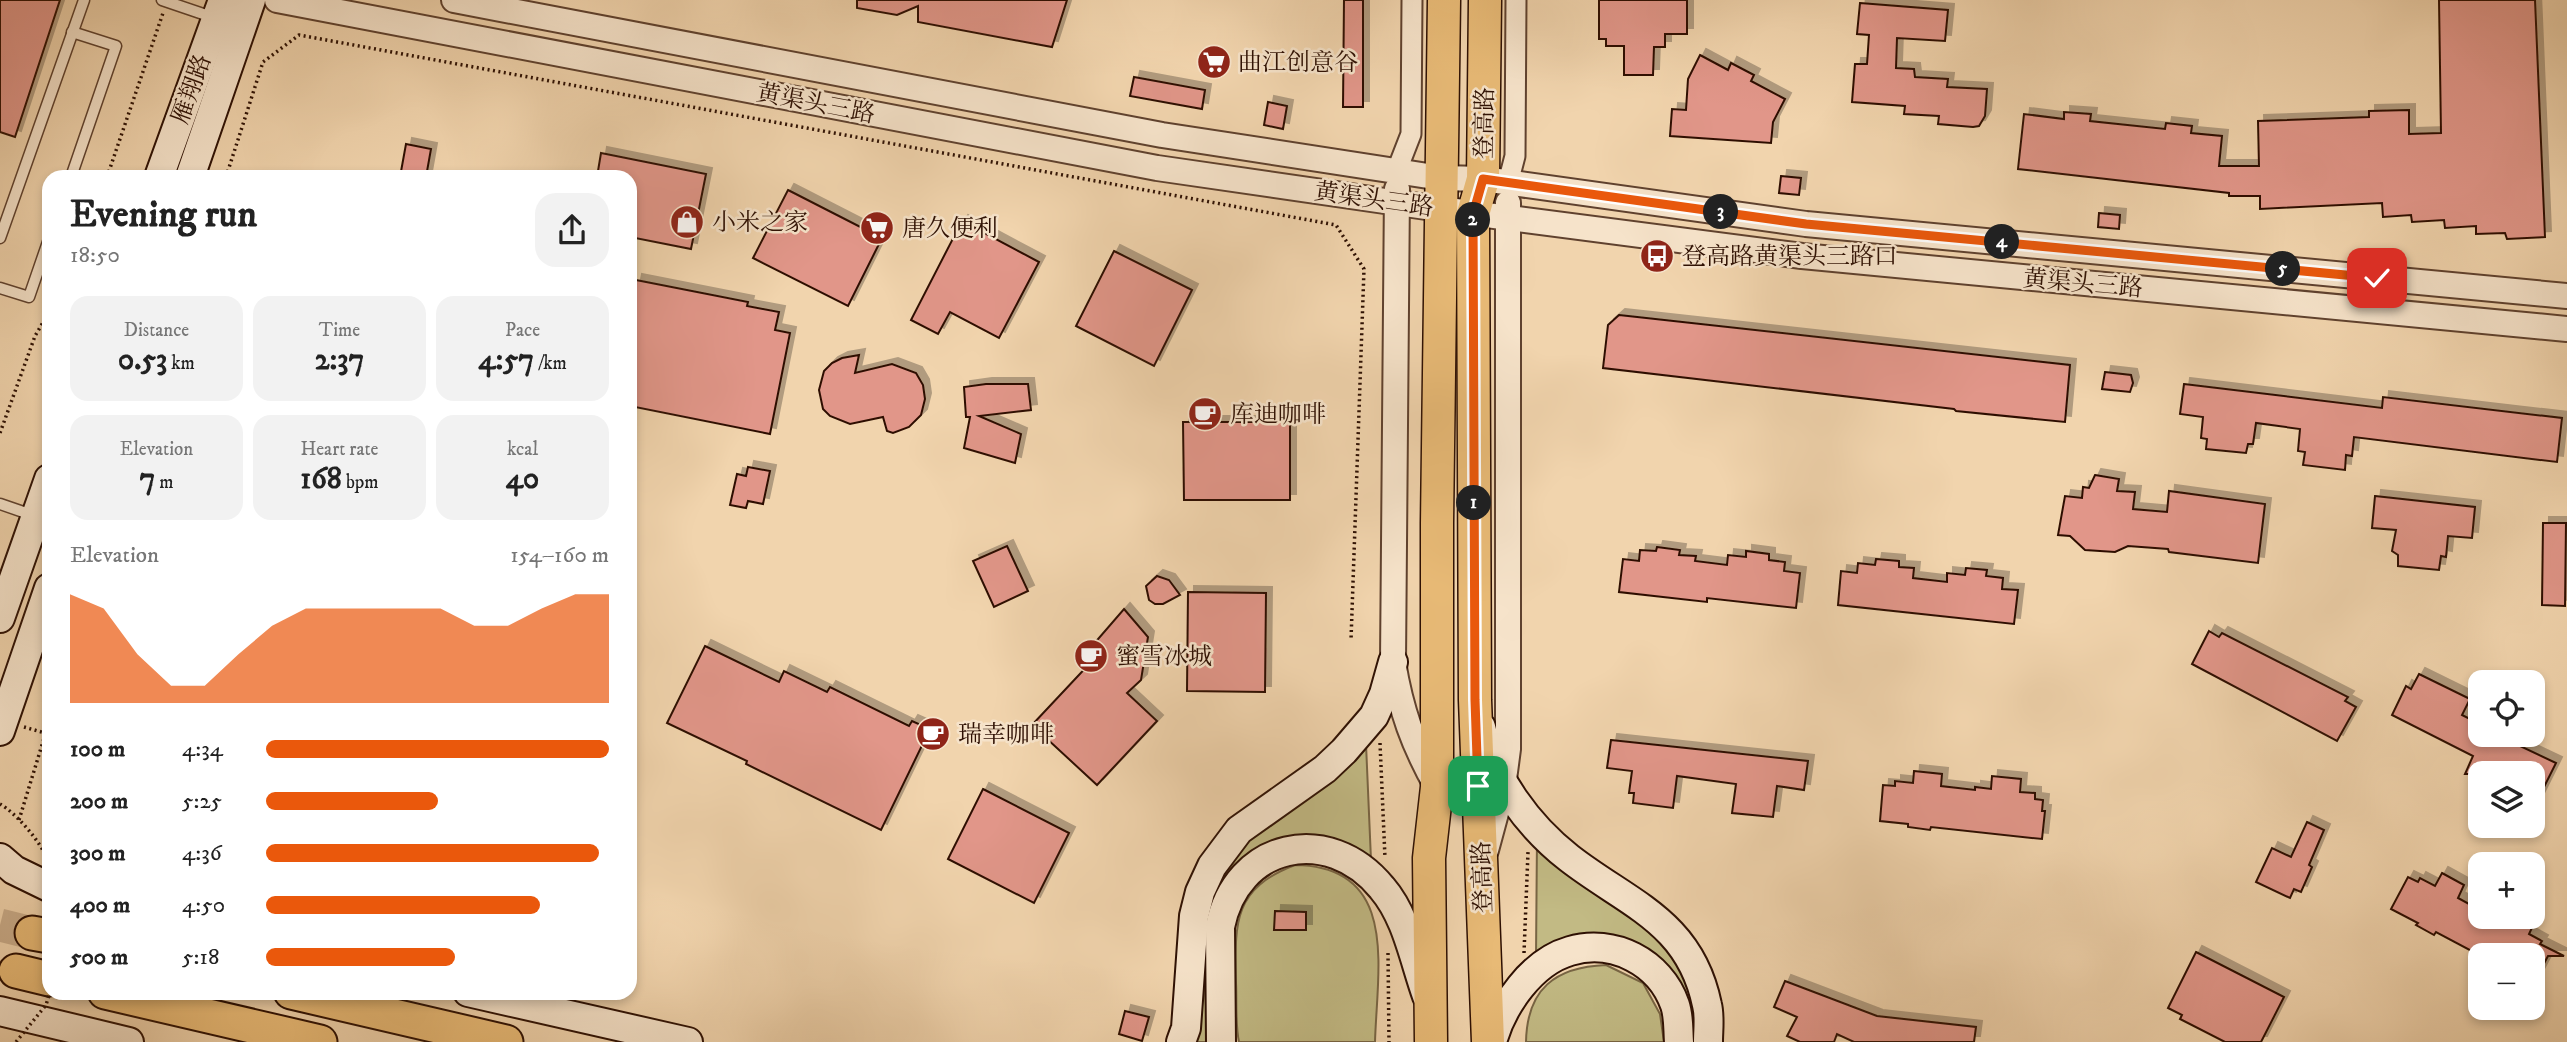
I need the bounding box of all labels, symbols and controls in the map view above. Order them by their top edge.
supermarket icon: 曲江创意谷 [1195,43,1233,81]
place label: 曲江创意谷 [1238,48,1358,78]
street label: 雁翔路 [166,50,218,128]
street label: 黄渠头三路 [754,78,878,130]
street label: 登高路 [1469,87,1501,159]
street label: 黄渠头三路 [1312,177,1435,223]
text: Evening run [70,191,257,239]
button: share [535,193,609,267]
pin: 3 [1704,194,1738,230]
text: 3 [1717,200,1724,223]
pin: 2 [1456,202,1490,238]
shop icon: 小米之家 [668,203,706,241]
place label: 小米之家 [712,208,808,238]
text: 2 [1468,208,1477,231]
supermarket icon: 唐久便利 [858,209,896,247]
place label: 唐久便利 [902,214,998,244]
pin: 4 [1984,224,2020,260]
text: 4 [1996,230,2007,253]
bus stop icon: 登高路黄渠头三路口 [1638,237,1676,275]
text: 18:50 [70,241,120,270]
place label: 登高路黄渠头三路口 [1682,242,1898,272]
pin [2347,248,2407,308]
pin: 5 [2266,252,2300,286]
text: 5 [2278,257,2287,280]
icon: check [2358,259,2396,297]
street label: 黄渠头三路 [2022,264,2144,304]
text: Distance [124,319,189,342]
text: Time [319,319,360,342]
text: Pace [505,319,540,342]
text: 0.53 [118,342,167,379]
text: 2:37 [315,342,364,379]
text: 4:57 [478,342,534,379]
text: km [167,352,195,375]
text: /km [534,352,567,375]
cafe icon: 库迪咖啡 [1186,395,1224,433]
place label: 库迪咖啡 [1230,400,1326,430]
text: Elevation [120,438,193,461]
text: Heart rate [301,438,378,461]
text: kcal [507,438,538,461]
text: 7 [139,461,155,498]
text: 168 [300,461,342,498]
text: 40 [506,461,539,498]
text: m [155,471,174,494]
text: bpm [342,471,379,494]
pin: 1 [1456,486,1492,520]
text: 1 [1470,491,1477,514]
text: Elevation [70,541,159,570]
text: 154–160 m [510,541,609,570]
cafe icon: 蜜雪冰城 [1072,637,1110,675]
place label: 蜜雪冰城 [1116,642,1212,672]
map controls [2468,670,2545,1020]
button: locate [2468,670,2545,747]
cafe icon: 瑞幸咖啡 [914,715,952,753]
place label: 瑞幸咖啡 [958,720,1054,750]
text: 100 m [70,735,125,764]
text: 4:34 [182,735,223,764]
pin [1448,756,1508,816]
button: layers [2468,761,2545,838]
icon: arrive [1459,767,1497,805]
text: 200 m [70,787,128,816]
text: 5:25 [182,787,222,816]
text: 300 m [70,839,126,868]
text: 4:36 [182,839,222,868]
street label: 登高路 [1467,840,1499,913]
button: + [2468,852,2545,929]
text: 400 m [70,891,130,920]
text: 4:50 [182,891,225,920]
text: 500 m [70,943,128,972]
text: 5:18 [182,943,219,972]
button: − [2468,943,2545,1020]

